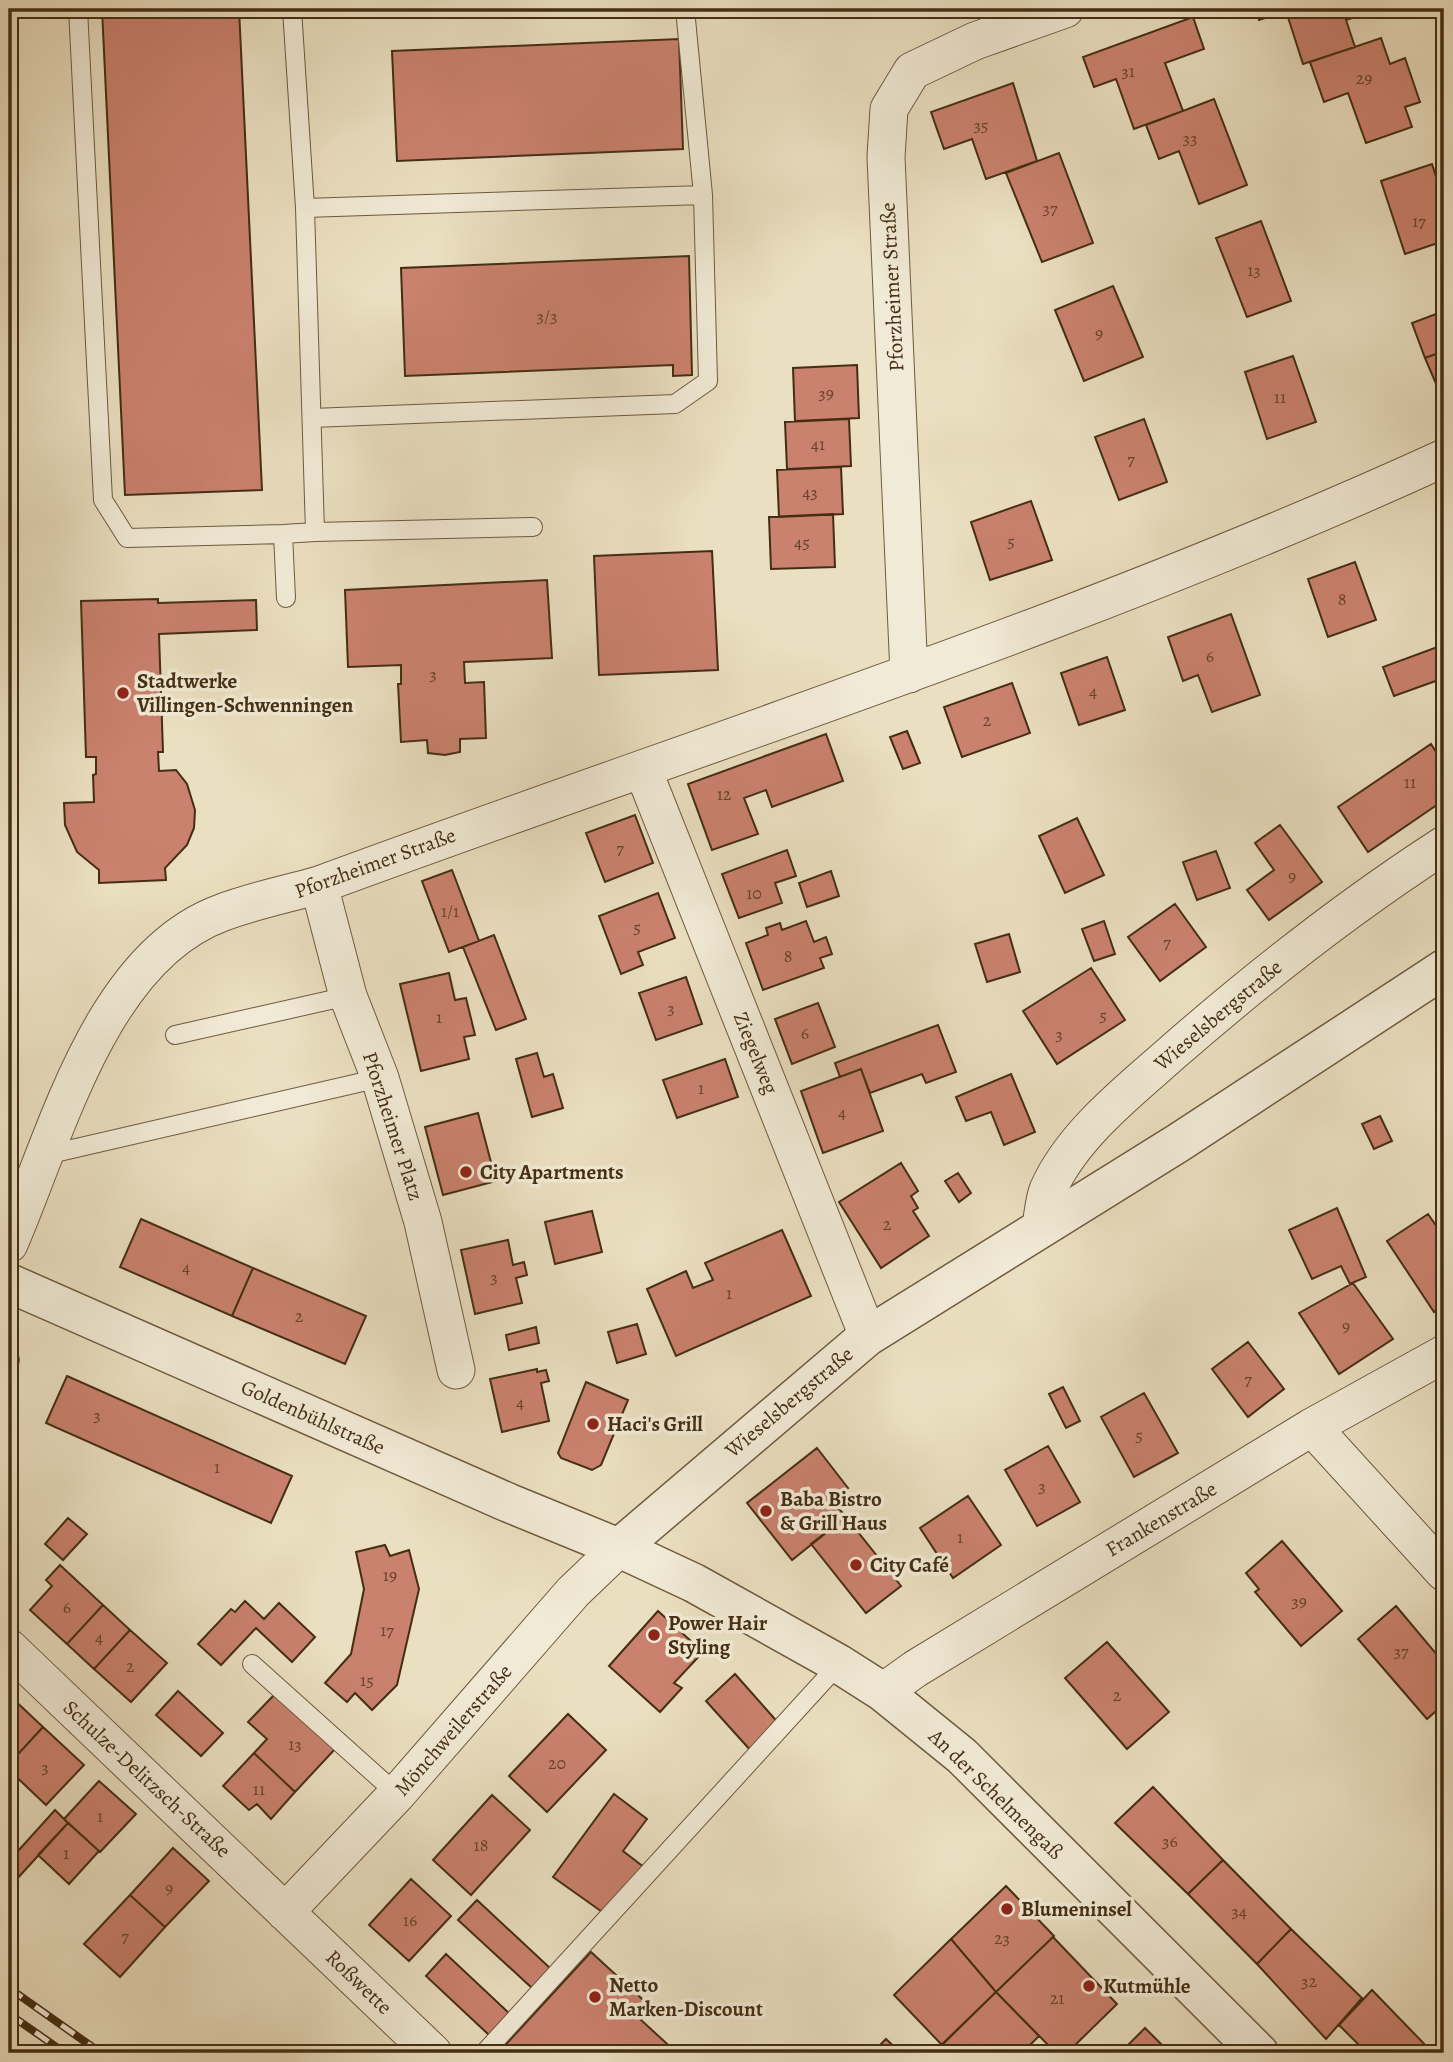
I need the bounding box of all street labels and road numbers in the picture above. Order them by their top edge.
street label: Pforzheimer Straße [874,202,910,372]
street label: Pforzheimer Straße [291,821,459,905]
street label: Wieselsbergstraße [1147,953,1288,1077]
street label: Ziegelweg [727,1008,785,1099]
street label: Pforzheimer Platz [356,1048,430,1204]
street label: Wieselsbergstraße [718,1340,859,1464]
street label: Goldenbühlstraße [237,1373,389,1461]
street label: Frankenstraße [1100,1475,1222,1563]
street label: Mönchweilerstraße [388,1658,518,1802]
street label: Schulze-Delitzsch-Straße [57,1694,237,1864]
street label: An der Schelmengaß [922,1722,1070,1866]
street label: Roßwette [320,1943,398,2021]

